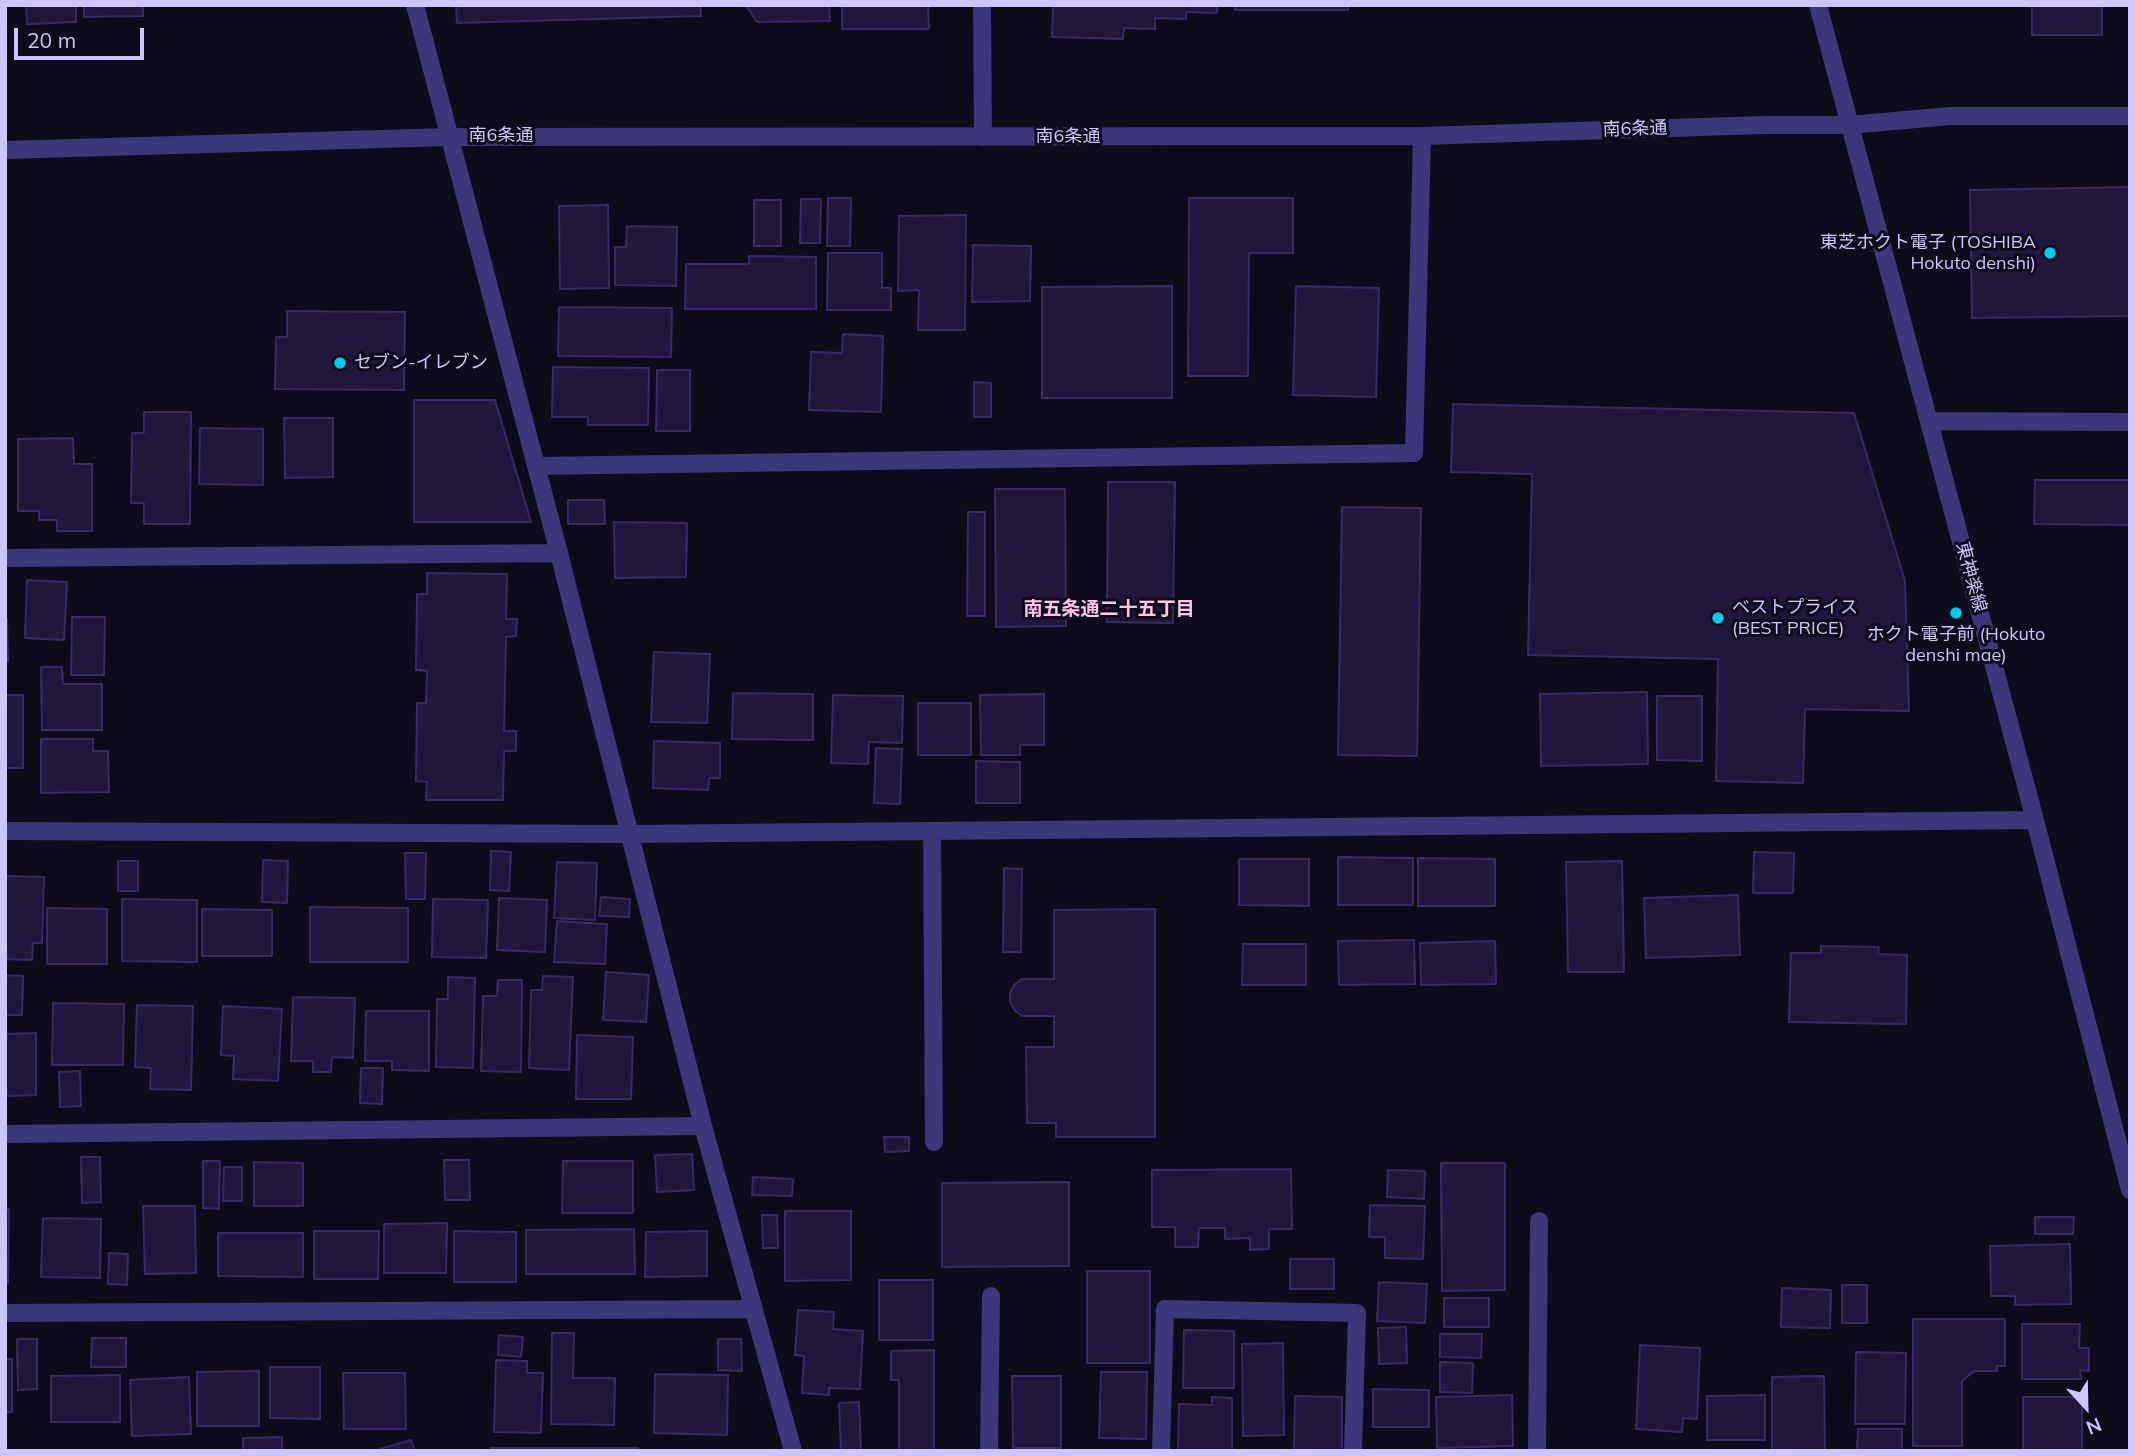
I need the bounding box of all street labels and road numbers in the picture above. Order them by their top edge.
street label: 南6条通 [1602,117,1668,141]
street label: 南6条通 [469,125,533,147]
street label: 南6条通 [1036,126,1100,148]
street label: 東神楽線 [1951,539,1991,615]

